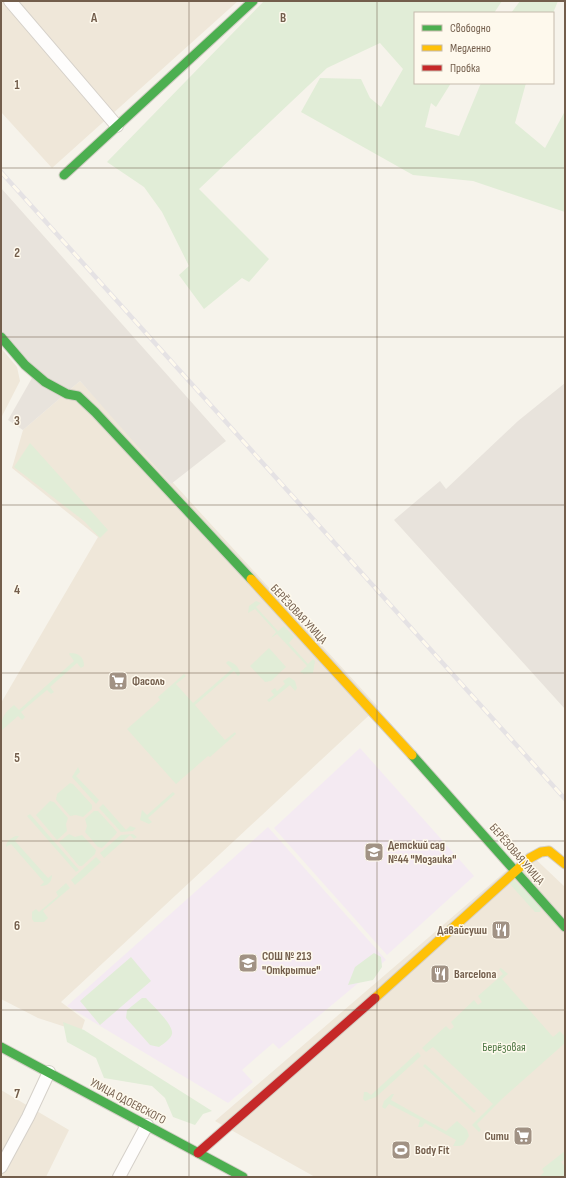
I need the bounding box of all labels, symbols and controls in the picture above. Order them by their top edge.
text: A [90,10,98,26]
text: B [280,10,286,26]
legend [414,12,554,84]
text: Свободно [450,21,491,36]
text: Медленно [450,41,491,56]
text: Пробка [450,61,481,76]
text: 1 [14,77,20,93]
text: 2 [14,245,20,261]
text: 3 [14,413,20,429]
street label: БЕРЁЗОВАЯ УЛИЦА [267,581,331,648]
text: 4 [14,582,20,598]
supermarket icon: Фасоль [107,670,129,692]
place label: Фасоль [132,674,165,689]
text: 5 [14,750,20,766]
street label: БЕРЁЗОВАЯ УЛИЦА [486,821,548,889]
place label: Детский сад №44 "Мозаика" [388,838,456,867]
school or university icon: Детский сад №44 "Мозаика" [363,841,385,863]
text: 6 [14,918,20,934]
restaurant icon: Давайсуши [490,919,512,941]
place label: Давайсуши [437,923,487,938]
place label: СОШ № 213 "Открытие" [262,949,320,978]
school or university icon: СОШ № 213 "Открытие" [237,952,259,974]
restaurant icon: Barcelona [429,963,451,985]
place label: Barcelona [454,967,496,982]
park label: Берёзовая [482,1040,526,1055]
street label: УЛИЦА ОДОЕВСКОГО [87,1075,168,1128]
text: 7 [14,1086,20,1102]
supermarket icon: Сити [512,1125,534,1147]
place label: Сити [484,1129,509,1144]
sports icon: Body Fit [390,1139,412,1161]
place label: Body Fit [415,1143,450,1158]

